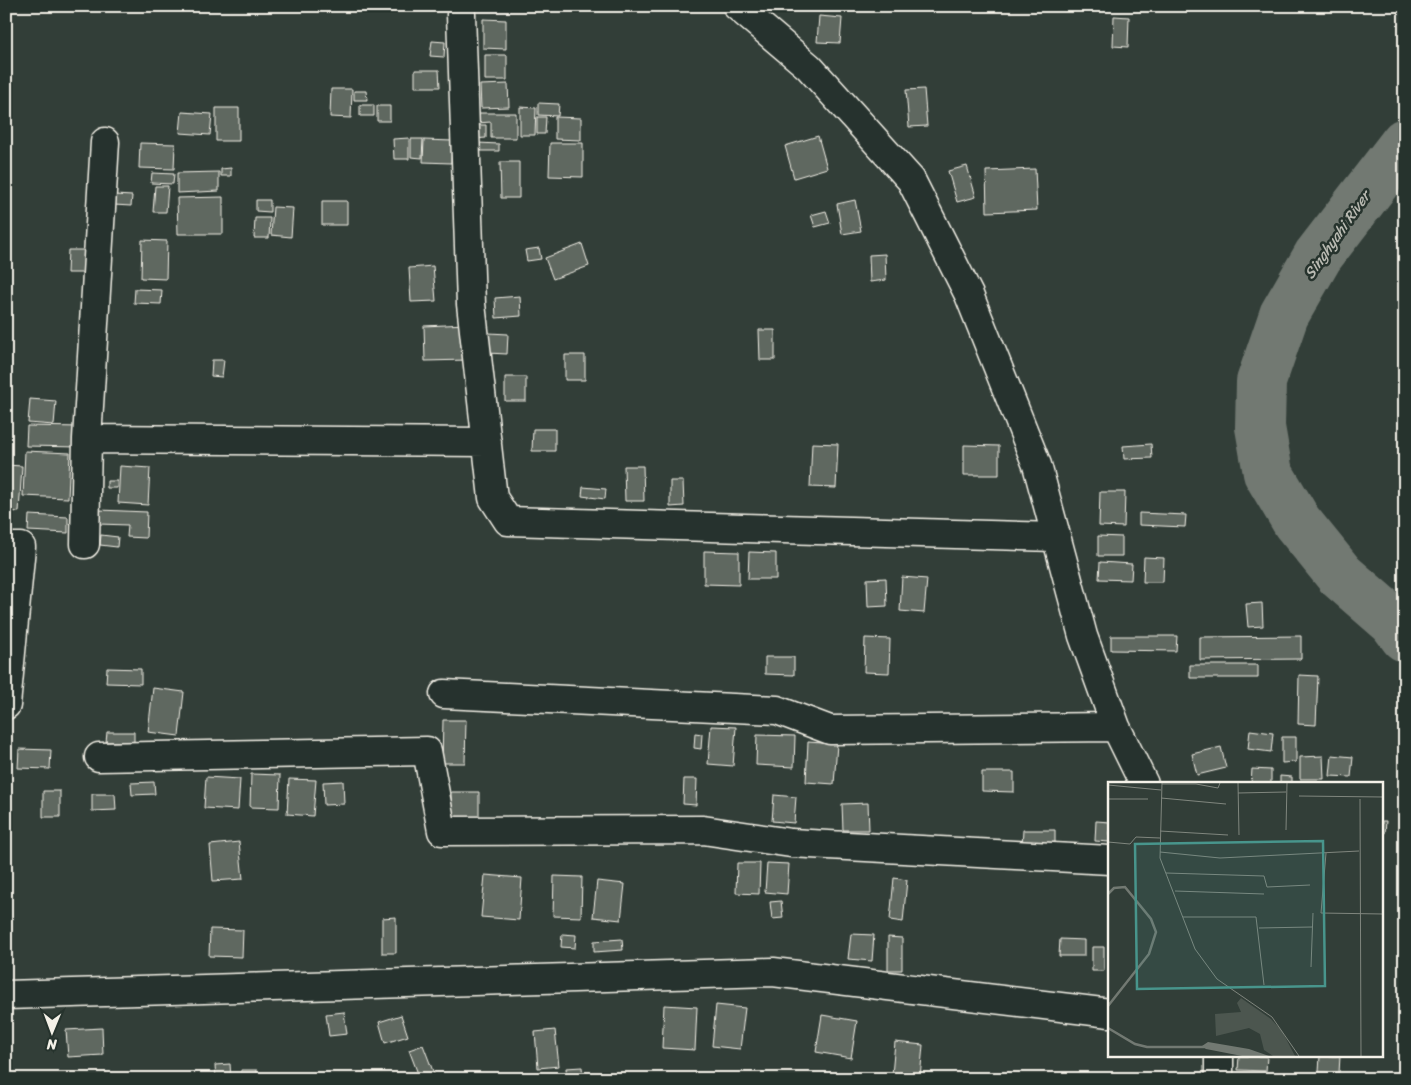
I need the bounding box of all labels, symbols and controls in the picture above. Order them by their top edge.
water label: Singhyahi River [1297,183,1379,284]
inset map [1108,782,1384,1058]
north arrow [28,1008,78,1058]
text: N [46,1032,58,1057]

